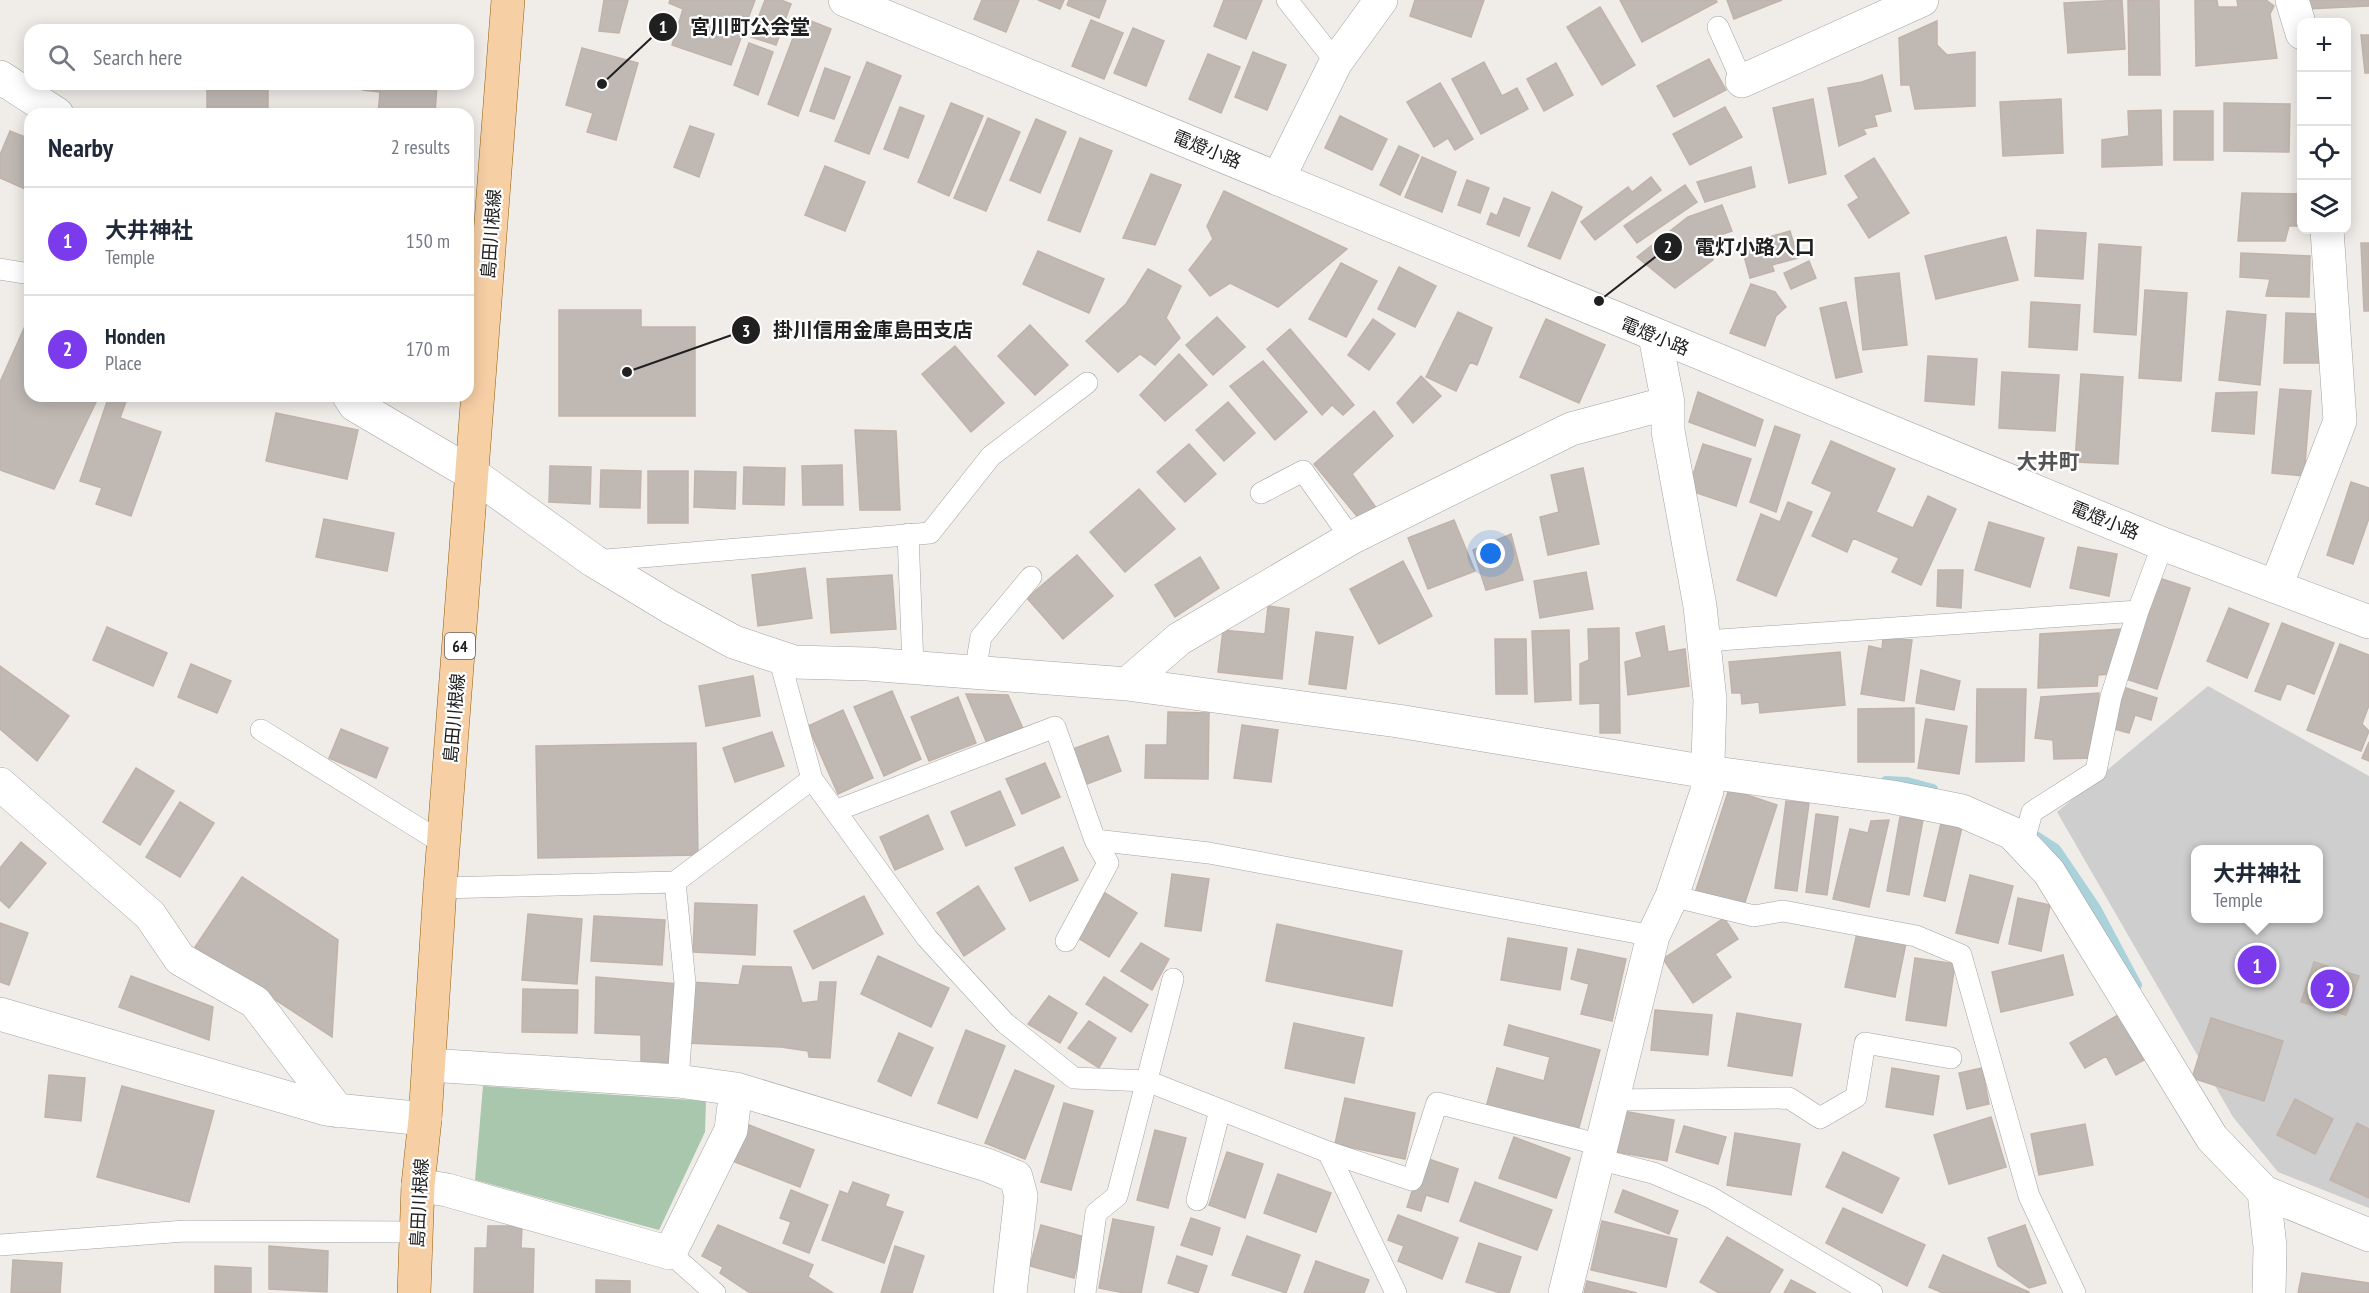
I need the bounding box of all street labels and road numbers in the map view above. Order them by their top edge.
street label: 電燈小路 [1169,125,1245,173]
street label: 島田川根線 [476,188,506,280]
street label: 電燈小路 [1617,312,1693,360]
street label: 電燈小路 [2067,496,2143,544]
road number: 64 [445,633,475,659]
street label: 島田川根線 [439,672,469,764]
street label: 島田川根線 [405,1157,433,1249]

